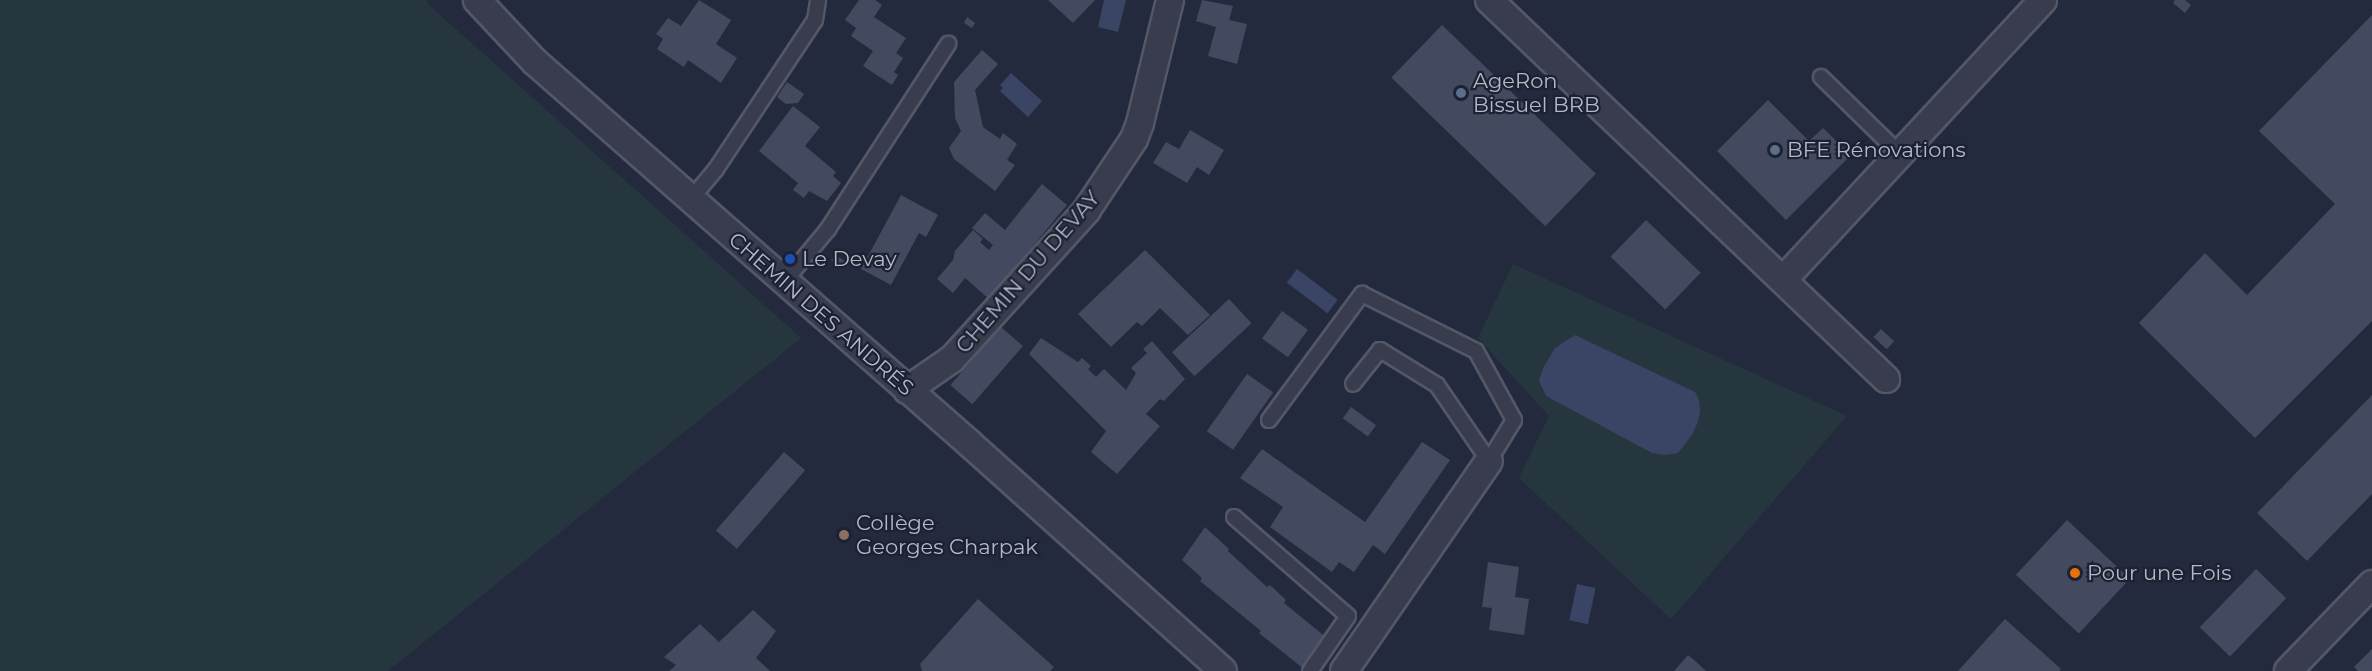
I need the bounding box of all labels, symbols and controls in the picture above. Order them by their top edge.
place label: AgeRon Bissuel BRB [1473,68,1600,118]
marker: AgeRon Bissuel BRB [1454,86,1468,100]
place label: BFE Rénovations [1787,137,1966,163]
marker: BFE Rénovations [1768,143,1782,157]
street label: CHEMIN DU DEVAY [951,186,1105,358]
street label: CHEMIN DES ANDRÉS [724,227,918,401]
place label: Le Devay [802,246,897,272]
marker: Le Devay [783,252,797,266]
place label: Collège Georges Charpak [856,510,1038,560]
marker: Collège Georges Charpak [837,528,851,542]
place label: Pour une Fois [2087,560,2231,586]
marker: Pour une Fois [2068,566,2082,580]

